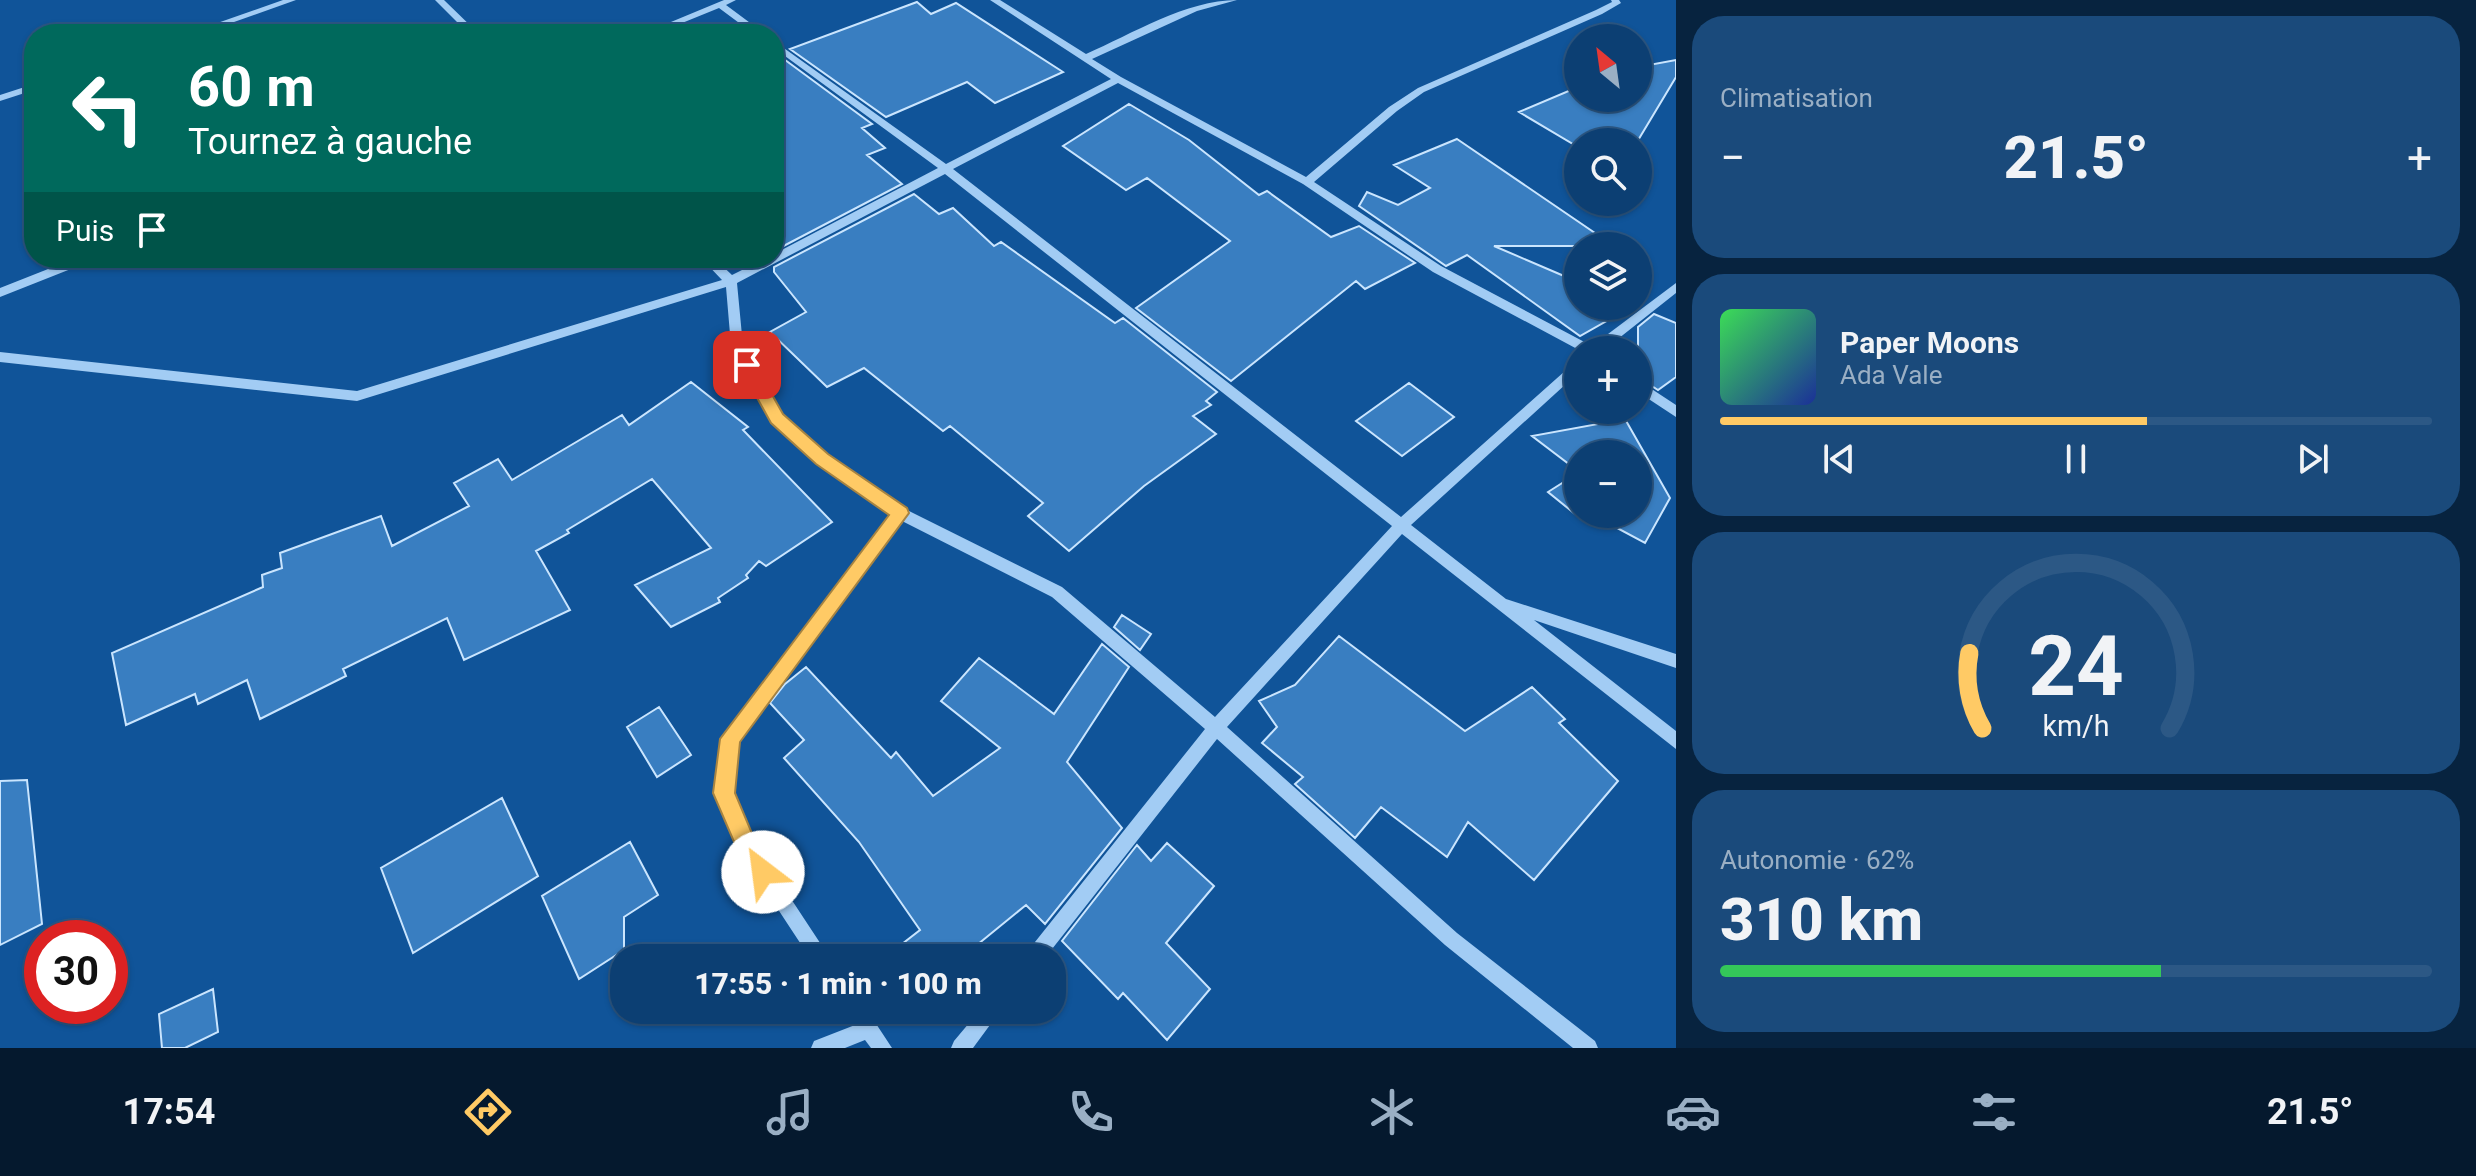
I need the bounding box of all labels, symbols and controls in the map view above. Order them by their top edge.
north arrow [1564,24,1652,112]
map controls [1564,24,1652,528]
text: 60 m [188,54,315,120]
icon: left [56,56,160,160]
text: Climatisation [1720,83,1873,113]
text: Tournez à gauche [188,121,472,163]
text: 21.5° [2004,122,2149,193]
button: search [1564,128,1652,216]
text: − [1720,132,1745,184]
text: + [2407,132,2432,184]
icon: arrive [130,208,174,252]
text: Puis [56,213,114,248]
button: layers [1564,232,1652,320]
text: Paper Moons [1840,325,2019,360]
pin [713,331,781,399]
button: + [1564,336,1652,424]
icon: arrive [725,343,769,387]
text: Ada Vale [1840,360,1942,390]
icon: previous [1817,437,1861,481]
icon: pause [2054,437,2098,481]
icon: next [2291,437,2335,481]
button: − [1564,440,1652,528]
text: 24 [2028,618,2124,715]
text: km/h [2042,709,2110,743]
position arrow [721,830,805,914]
text: Autonomie · 62% [1720,845,1914,875]
text: 310 km [1720,884,1923,955]
speed limit sign: 30 [24,920,128,1024]
text: 17:55 · 1 min · 100 m [694,966,982,1001]
icon: directions [460,1084,516,1140]
icon: music [762,1084,818,1140]
icon: phone [1063,1084,1119,1140]
icon: climate [1364,1084,1420,1140]
icon: car [1665,1084,1721,1140]
icon: filters [1966,1084,2022,1140]
text: 17:54 [123,1091,215,1133]
text: 21.5° [2267,1091,2353,1133]

